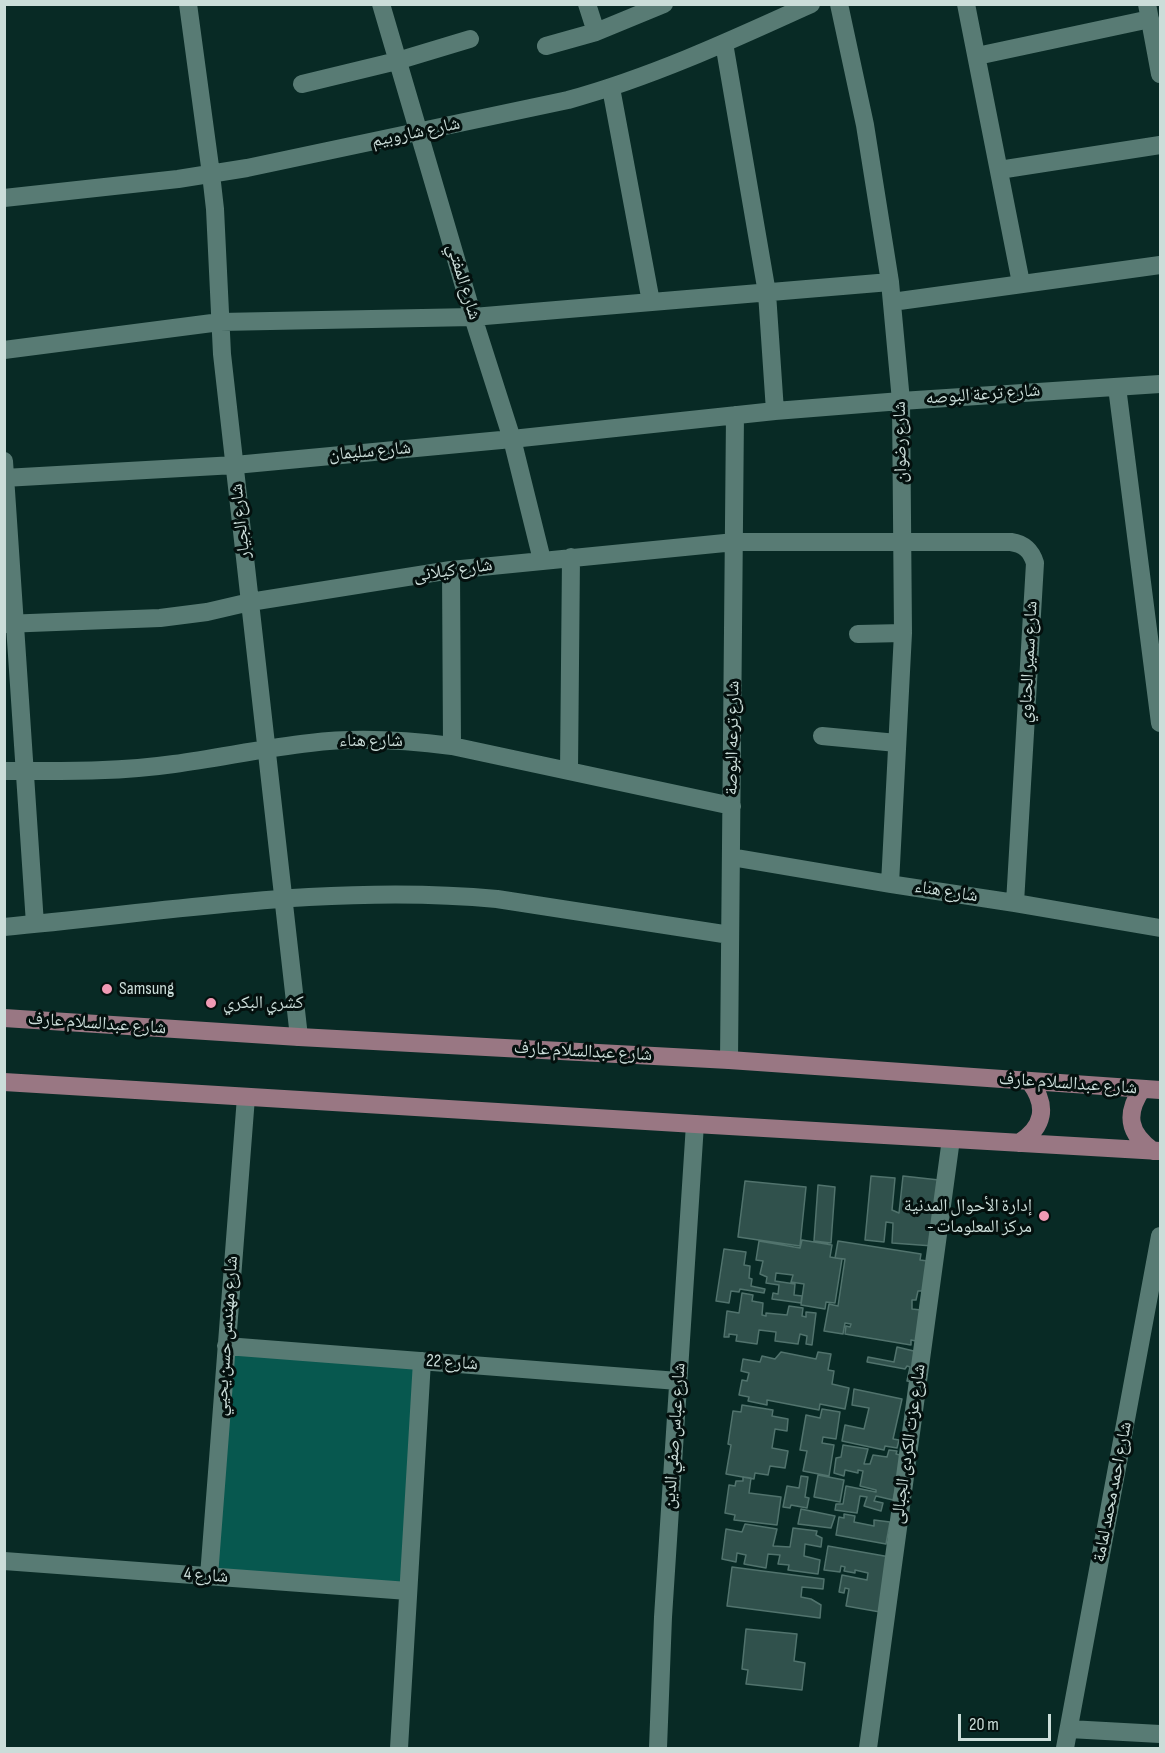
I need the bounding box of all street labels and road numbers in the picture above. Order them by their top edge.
street label: شارع شاروبيم [370,113,462,153]
street label: شارع المفتي [441,241,485,323]
street label: شارع ترعة البوصه [925,380,1041,410]
street label: شارع رضوان [889,401,913,483]
street label: شارع سليمان [328,438,412,466]
street label: شارع الجيار [226,483,256,559]
street label: شارع كيلانى [412,555,494,587]
street label: شارع سمير الحناوي [1015,600,1043,724]
street label: شارع ترعه البوصة [721,680,745,796]
street label: شارع هناء [339,730,403,752]
street label: شارع هناء [913,876,979,908]
street label: شارع عبدالسلام عارف [27,1008,167,1040]
street label: شارع عبدالسلام عارف [513,1038,653,1066]
street label: شارع عبدالسلام عارف [998,1068,1138,1100]
street label: شارع مهندس حسن يحيي [211,1255,243,1417]
street label: شارع 22 [425,1350,479,1376]
street label: شارع عباس صفي الدين [659,1362,691,1510]
street label: شارع عزت الكردى الجبالى [887,1363,931,1525]
street label: شارع احمد محمد لمامة [1089,1420,1137,1564]
street label: شارع 4 [183,1564,229,1588]

